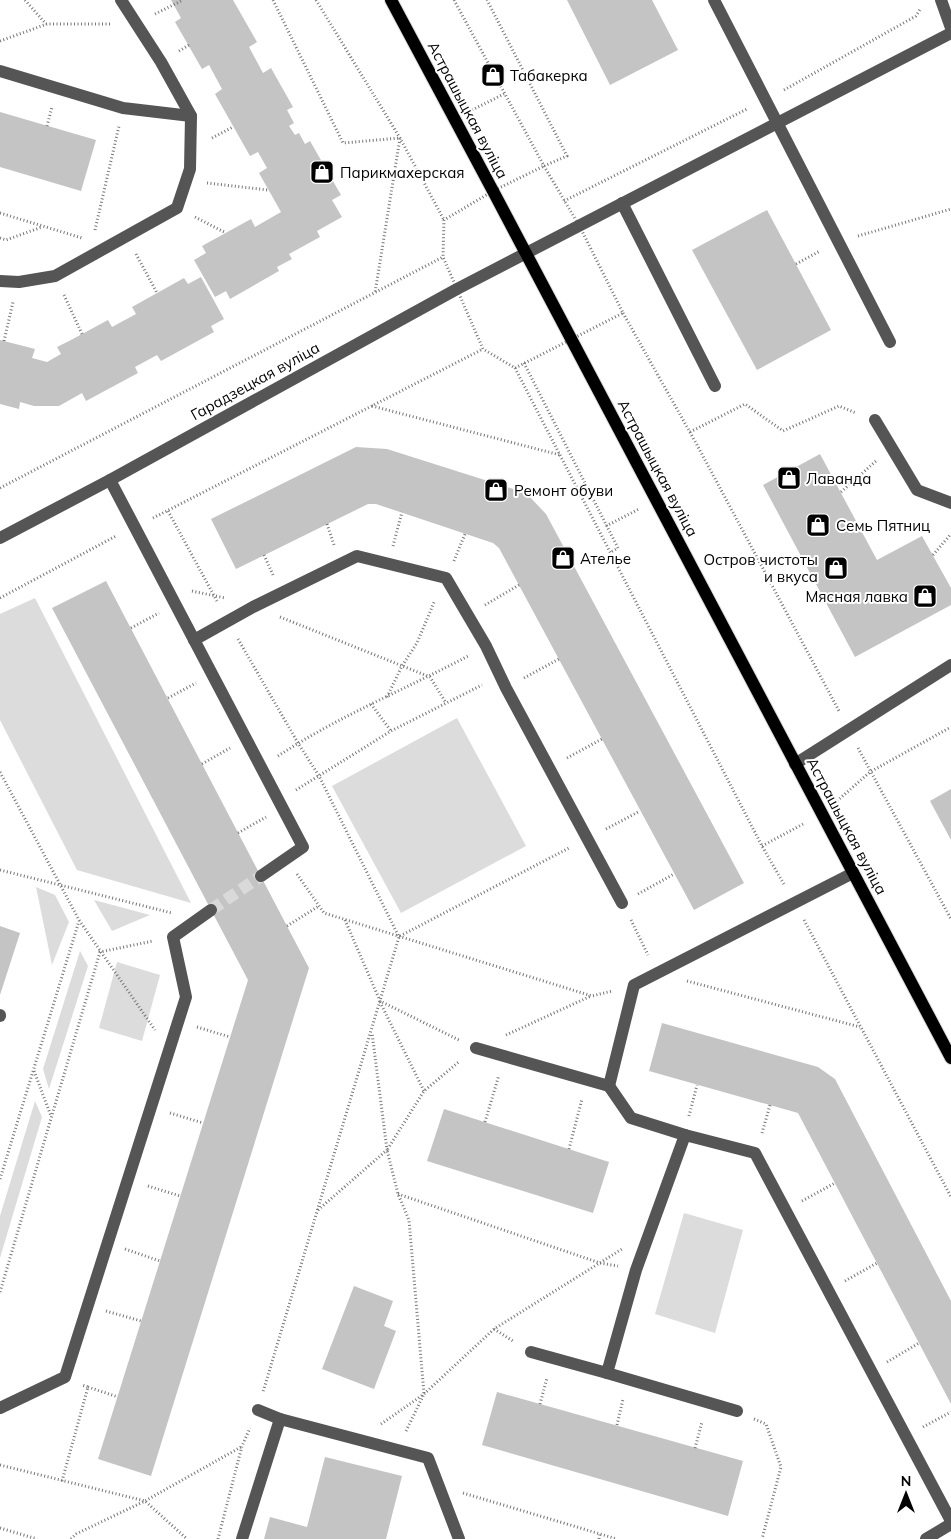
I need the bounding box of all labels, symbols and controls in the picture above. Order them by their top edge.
street label: Астрашыцкая вуліца [424,38,512,182]
shop icon: Табакерка [480,62,506,88]
place label: Табакерка [510,66,588,85]
shop icon: Парикмахерская [309,159,335,185]
place label: Парикмахерская [340,163,465,182]
street label: Гарадзецкая вуліца [187,338,323,424]
street label: Астрашыцкая вуліца [614,396,702,540]
shop icon: Лаванда [776,465,802,491]
place label: Лаванда [806,469,871,488]
shop icon: Ремонт обуви [483,477,509,503]
place label: Ремонт обуви [514,481,613,500]
shop icon: Семь Пятниц [805,512,831,538]
place label: Семь Пятниц [836,516,930,535]
shop icon: Ателье [550,545,576,571]
place label: Ателье [580,549,631,568]
place label: Остров чистоты и вкуса [703,550,818,586]
shop icon: Остров чистоты и вкуса [823,555,849,581]
shop icon: Мясная лавка [912,583,938,609]
place label: Мясная лавка [806,587,908,606]
street label: Астрашыцкая вуліца [803,754,891,898]
north arrow [881,1469,931,1519]
text: N [901,1472,911,1490]

